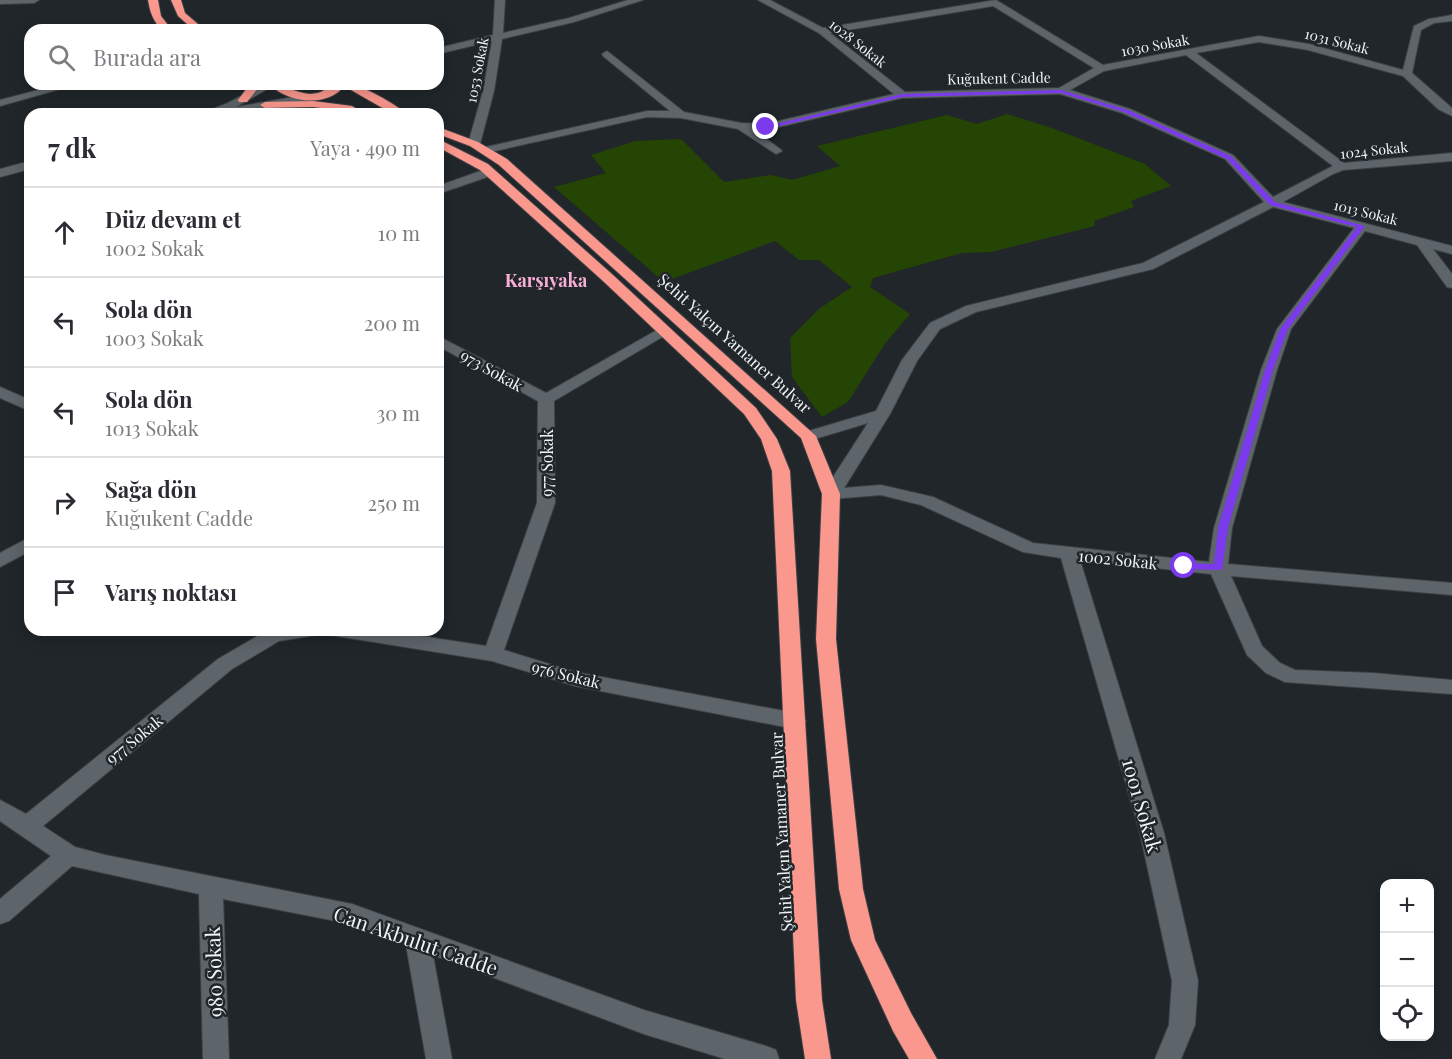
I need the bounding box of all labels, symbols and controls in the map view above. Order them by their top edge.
street label: 1028 Sokak [825,14,891,72]
search box [24,24,444,90]
street label: 1031 Sokak [1303,24,1372,58]
street label: 1030 Sokak [1119,30,1191,60]
street label: 1053 Sokak [461,35,493,104]
icon: search [45,41,78,74]
text: Burada ara [93,42,201,72]
street label: Kuğukent Cadde [947,68,1051,88]
route end [752,113,778,139]
text: 7 dk [48,130,96,165]
text: Yaya · 490 m [310,134,420,161]
street label: 1024 Sokak [1339,137,1409,163]
street label: 1013 Sokak [1332,195,1400,229]
text: Düz devam et [105,204,241,234]
icon: ahead [48,216,81,249]
text: 10 m [378,219,420,246]
text: 1002 Sokak [105,234,204,261]
district label: Karşıyaka [505,268,588,292]
street label: Şehit Yalçın Yamaner Bulvar [654,268,816,418]
text: Sola dön [105,294,192,324]
icon: left [48,306,81,339]
text: 200 m [364,309,420,336]
text: 1003 Sokak [105,324,204,351]
street label: 973 Sokak [457,344,527,396]
text: Sola dön [105,384,192,414]
icon: left [48,396,81,429]
text: 30 m [376,399,420,426]
text: 1013 Sokak [105,414,199,441]
street label: 977 Sokak [536,429,557,497]
text: Sağa dön [105,474,197,504]
icon: right [48,486,81,519]
text: 250 m [367,489,420,516]
text: Kuğukent Cadde [105,504,253,531]
street label: 1002 Sokak [1077,544,1159,574]
route start [1170,552,1196,578]
icon: arrive [48,576,81,609]
text: Varış noktası [105,577,237,607]
street label: 976 Sokak [530,655,602,693]
street label: 977 Sokak [101,709,167,768]
street label: Şehit Yalçın Yamaner Bulvar [765,732,797,932]
street label: 1001 Sokak [1117,755,1169,855]
map controls [1380,879,1434,1041]
button: + [1380,879,1434,933]
street label: Can Akbulut Cadde [330,899,502,981]
street label: 980 Sokak [198,926,228,1018]
button: − [1380,933,1434,987]
button: locate [1380,987,1434,1041]

